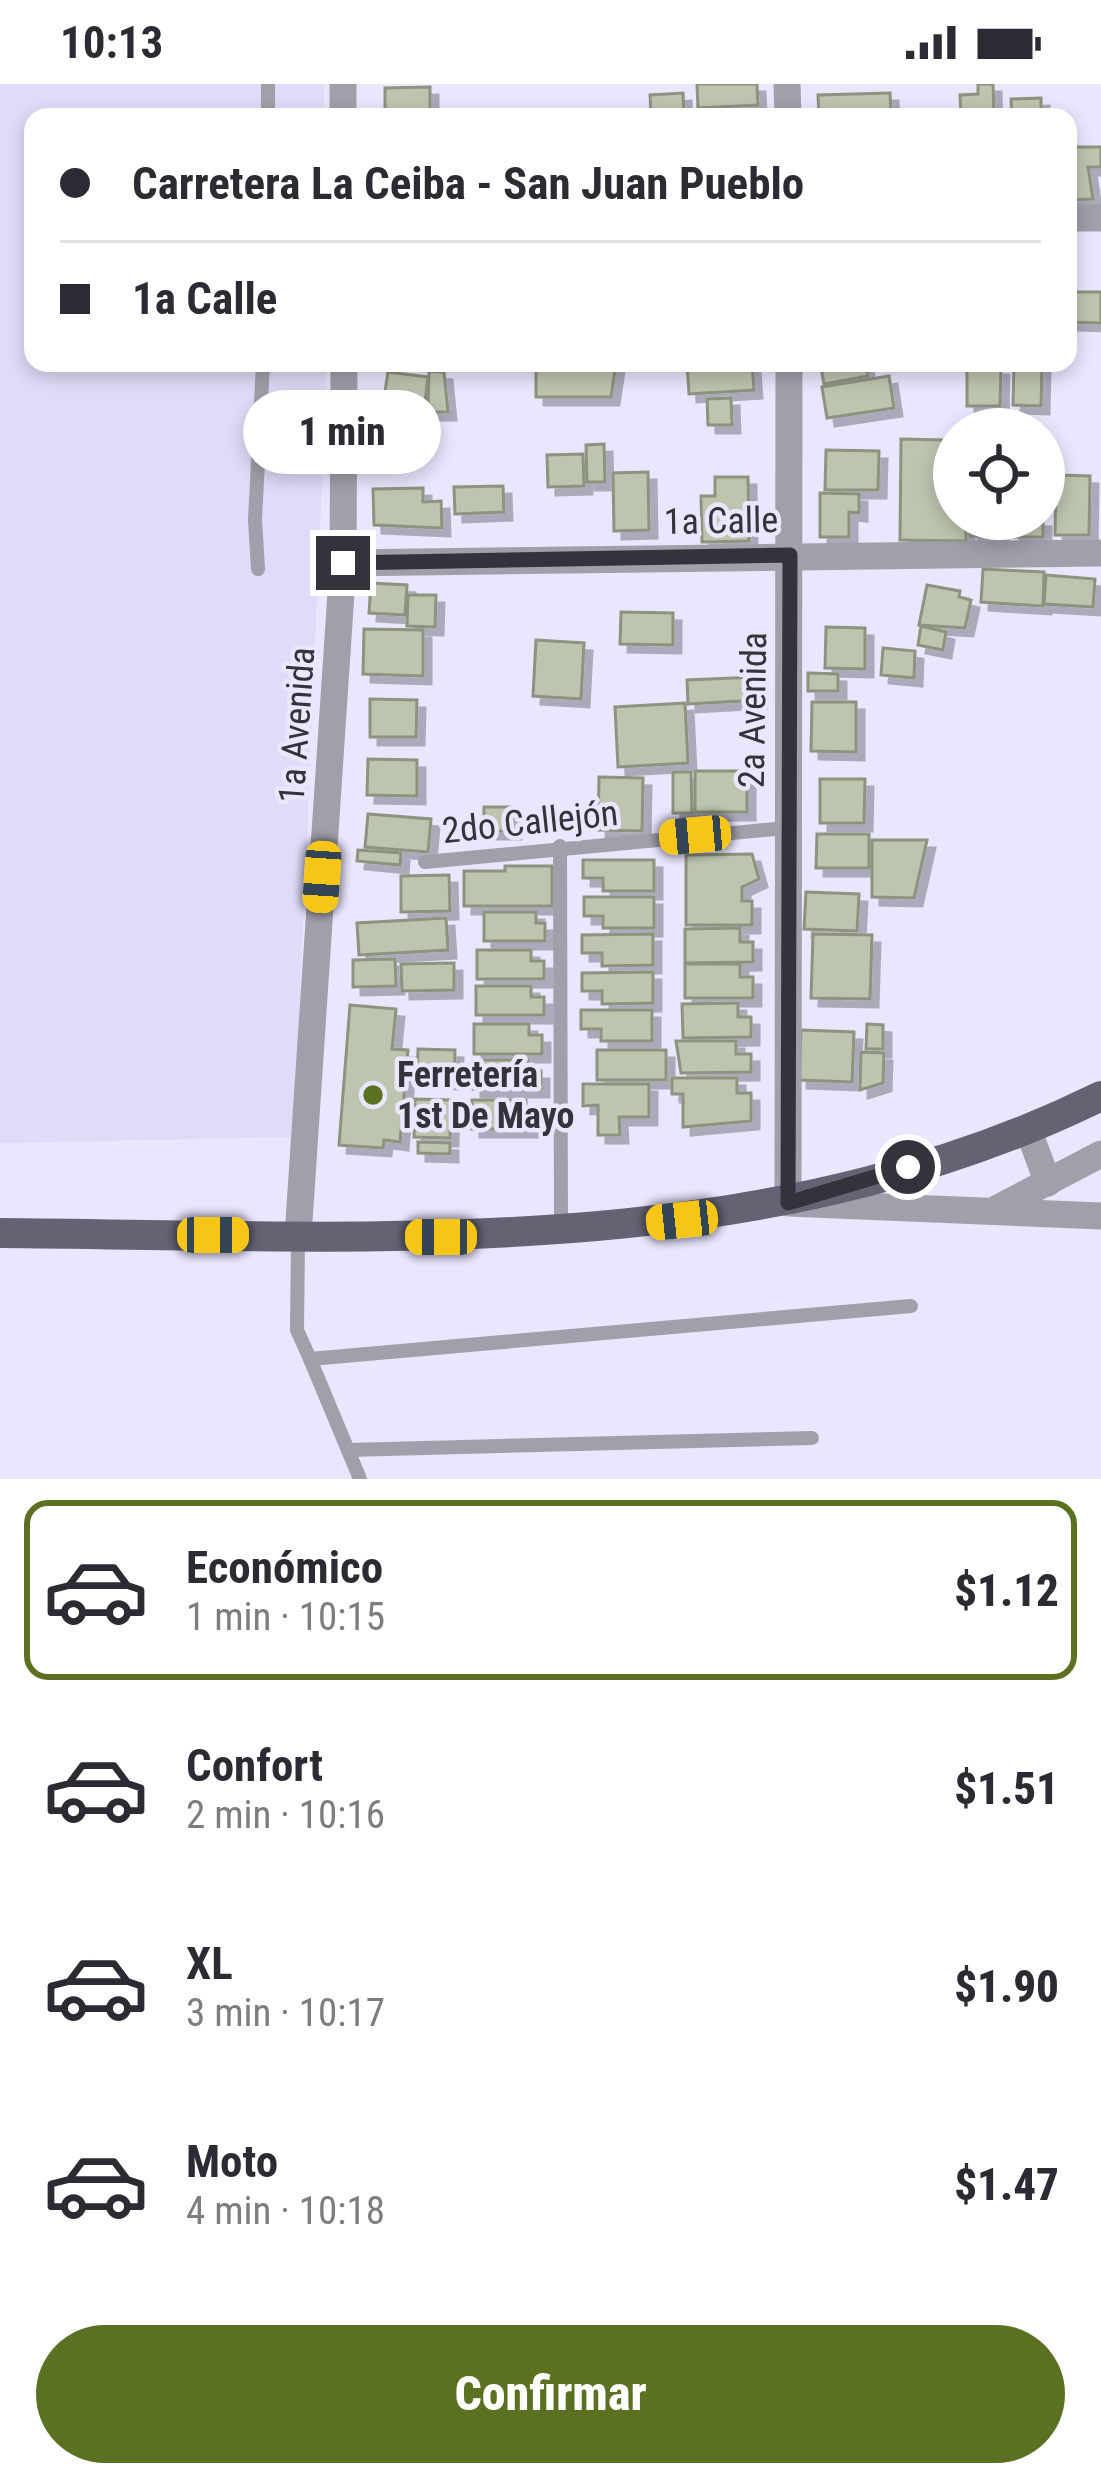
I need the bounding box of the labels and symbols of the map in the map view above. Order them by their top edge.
callout: 1 min [244,389,442,473]
street label: 1a Calle [663,499,779,543]
route end [316,536,370,590]
street label: 2a Avenida [731,632,775,788]
street label: 1a Avenida [271,646,323,804]
street label: 2do Callejón [440,792,620,852]
car [658,814,732,856]
car [302,840,342,914]
place label: Ferretería 1st De Mayo [397,1054,574,1137]
marker: Ferretería 1st De Mayo [360,1082,386,1108]
route start [881,1140,935,1194]
car [644,1198,720,1242]
car [177,1217,249,1253]
car [405,1219,477,1255]

